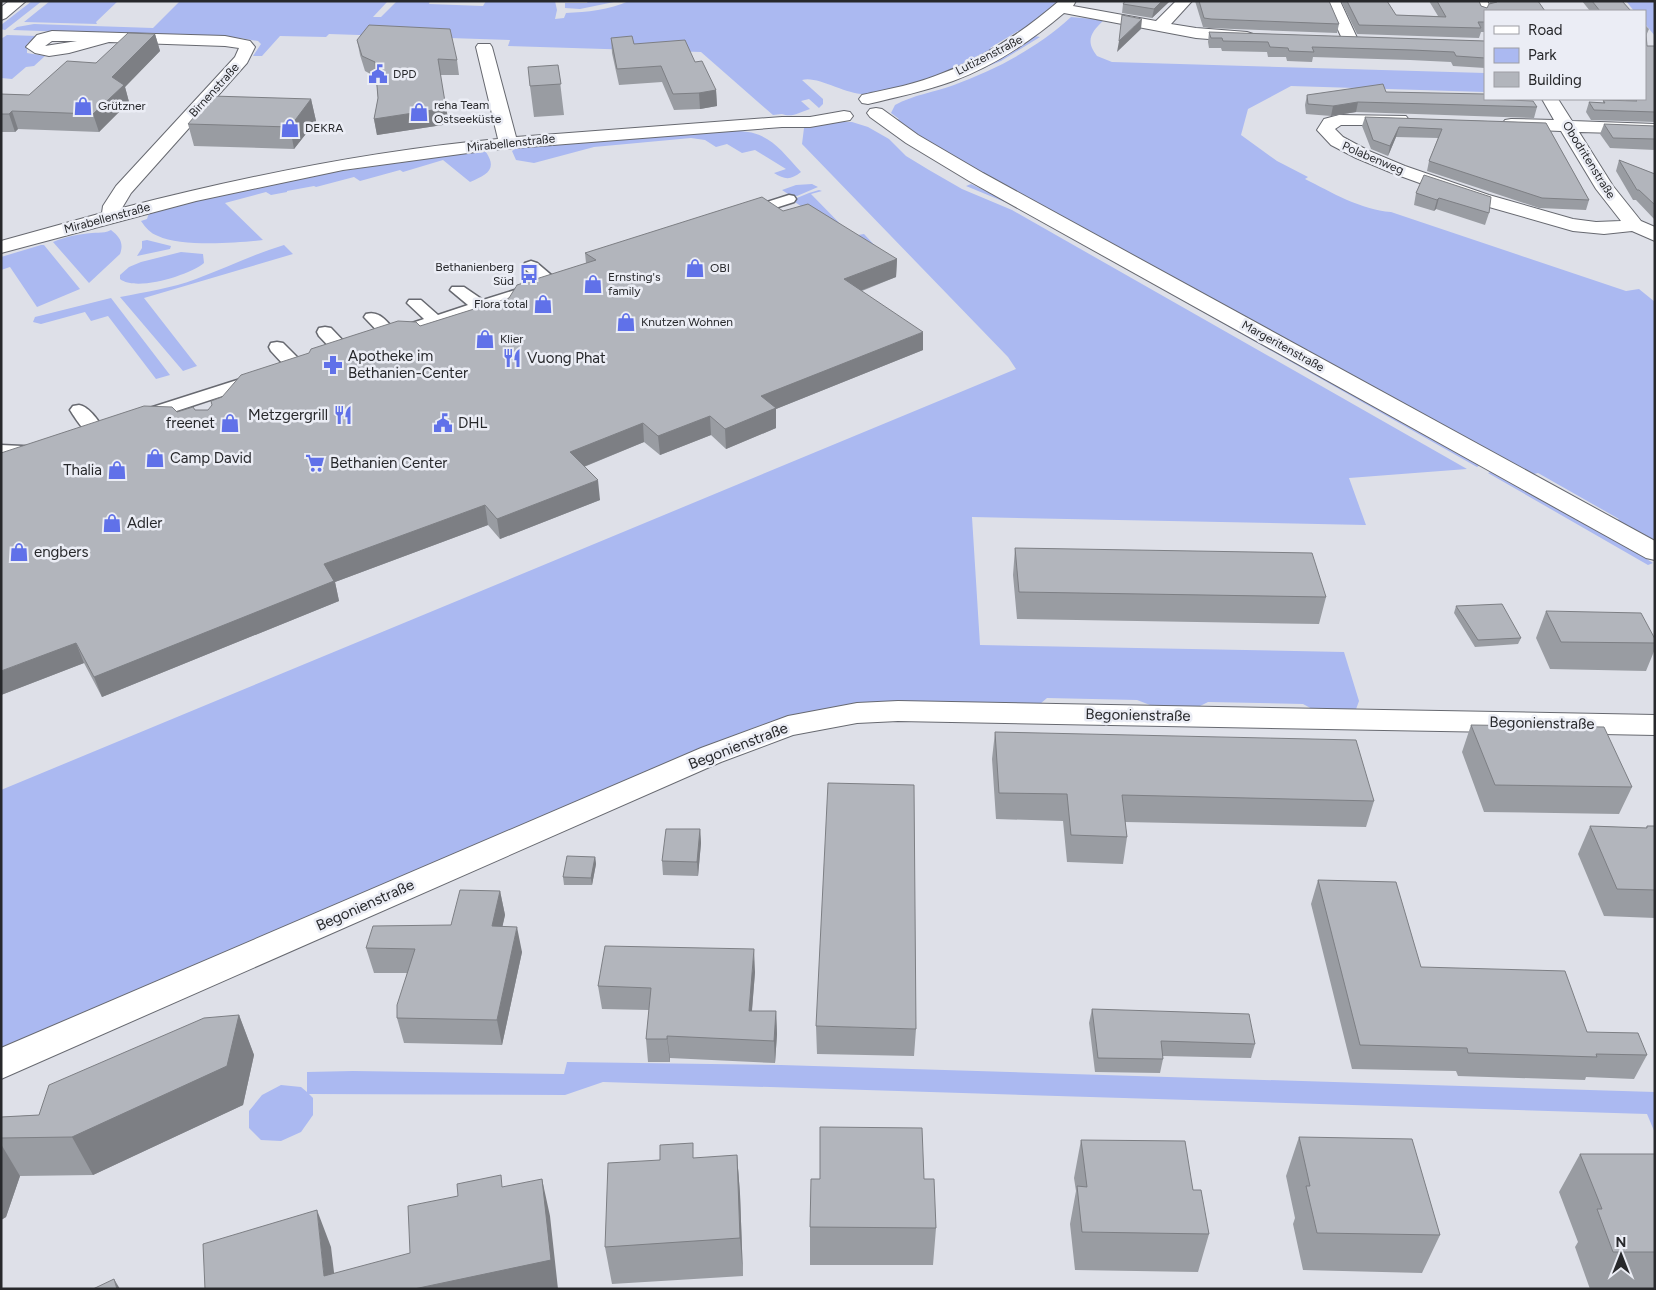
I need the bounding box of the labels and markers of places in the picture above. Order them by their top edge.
public building icon: DPD [367,63,389,85]
place label: DPD [393,67,416,81]
shop icon: Grützner [72,95,94,117]
place label: reha Team Ostseeküste [434,98,502,126]
place label: Grützner [98,99,146,113]
shop icon: reha Team Ostseeküste [408,101,430,123]
shop icon: DEKRA [279,117,301,139]
place label: DEKRA [305,121,343,135]
shop icon: OBI [684,257,706,279]
place label: Bethanienberg Süd [435,260,514,288]
place label: OBI [710,261,730,275]
bus stop icon: Bethanienberg Süd [518,263,540,285]
place label: Ernsting's family [608,270,661,298]
shop icon: Ernsting's family [582,273,604,295]
shop icon: Flora total [532,293,554,315]
place label: Flora total [474,297,528,311]
shop icon: Knutzen Wohnen [615,311,637,333]
place label: Knutzen Wohnen [641,315,733,329]
shop icon: Klier [474,328,496,350]
place label: Klier [500,332,523,346]
place label: Apotheke im Bethanien-Center [348,347,468,382]
restaurant icon: Vuong Phat [501,347,523,369]
place label: Vuong Phat [527,349,606,367]
pharmacy icon: Apotheke im Bethanien-Center [322,354,344,376]
restaurant icon: Metzgergrill [332,404,354,426]
place label: Metzgergrill [248,406,328,424]
shop icon: freenet [219,412,241,434]
public building icon: DHL [432,412,454,434]
place label: freenet [166,414,215,432]
place label: DHL [458,414,488,432]
shop icon: Camp David [144,447,166,469]
place label: Camp David [170,449,252,467]
supermarket icon: Bethanien Center [304,452,326,474]
place label: Bethanien Center [330,454,447,472]
shop icon: Thalia [106,459,128,481]
place label: Thalia [63,461,102,479]
shop icon: Adler [101,512,123,534]
place label: Adler [127,514,162,532]
shop icon: engbers [8,541,30,563]
place label: engbers [34,543,88,561]

